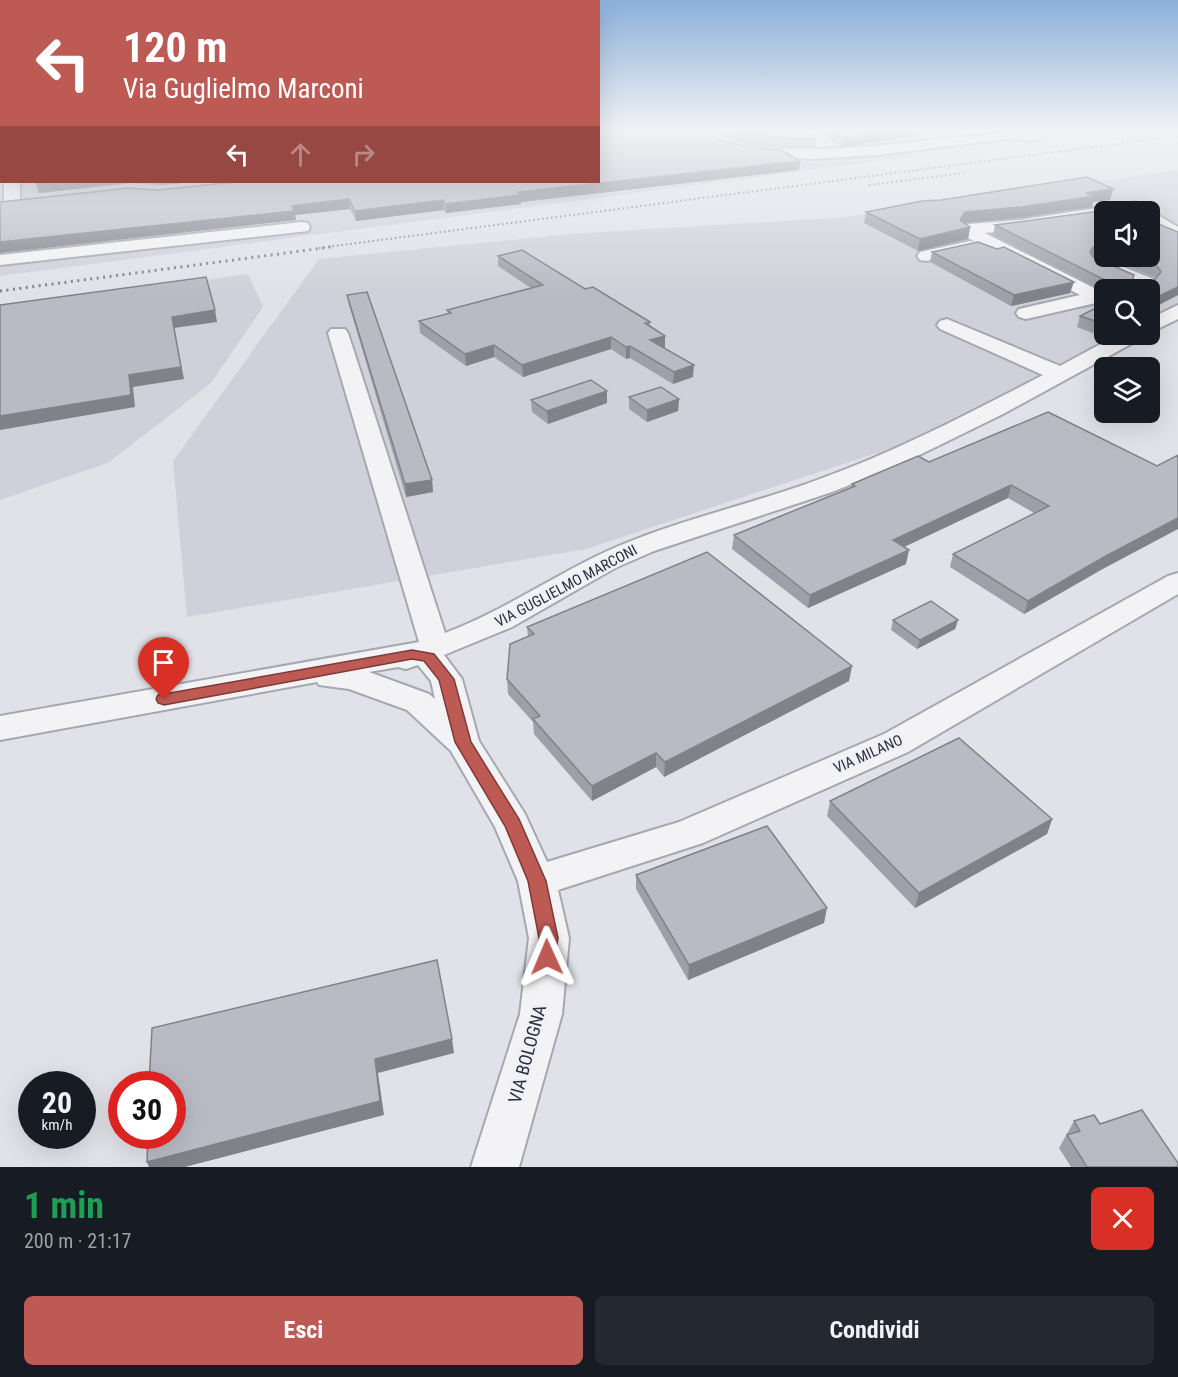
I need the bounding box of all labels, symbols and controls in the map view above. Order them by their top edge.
text: 120 m [123,23,228,72]
icon: left [24,24,102,102]
text: Via Guglielmo Marconi [123,73,364,105]
icon: left [221,138,254,171]
icon: ahead [284,138,317,171]
icon: right [347,138,380,171]
map controls [1094,201,1160,423]
button: sound [1094,201,1160,267]
button: search [1094,279,1160,345]
button: layers [1094,357,1160,423]
street label: VIA GUGLIELMO MARCONI [492,541,640,631]
pin [138,637,189,699]
icon: arrive [147,646,180,679]
street label: VIA MILANO [831,731,905,777]
position arrow [515,925,579,989]
street label: VIA BOLOGNA [504,1002,550,1106]
speed limit sign: 30 [108,1071,186,1149]
text: 20 [42,1085,72,1120]
text: km/h [42,1116,72,1134]
text: 1 min [24,1185,104,1227]
button: close [1091,1187,1154,1250]
text: 200 m · 21:17 [24,1229,131,1253]
button: Esci [24,1296,583,1365]
button: Condividi [595,1296,1154,1365]

